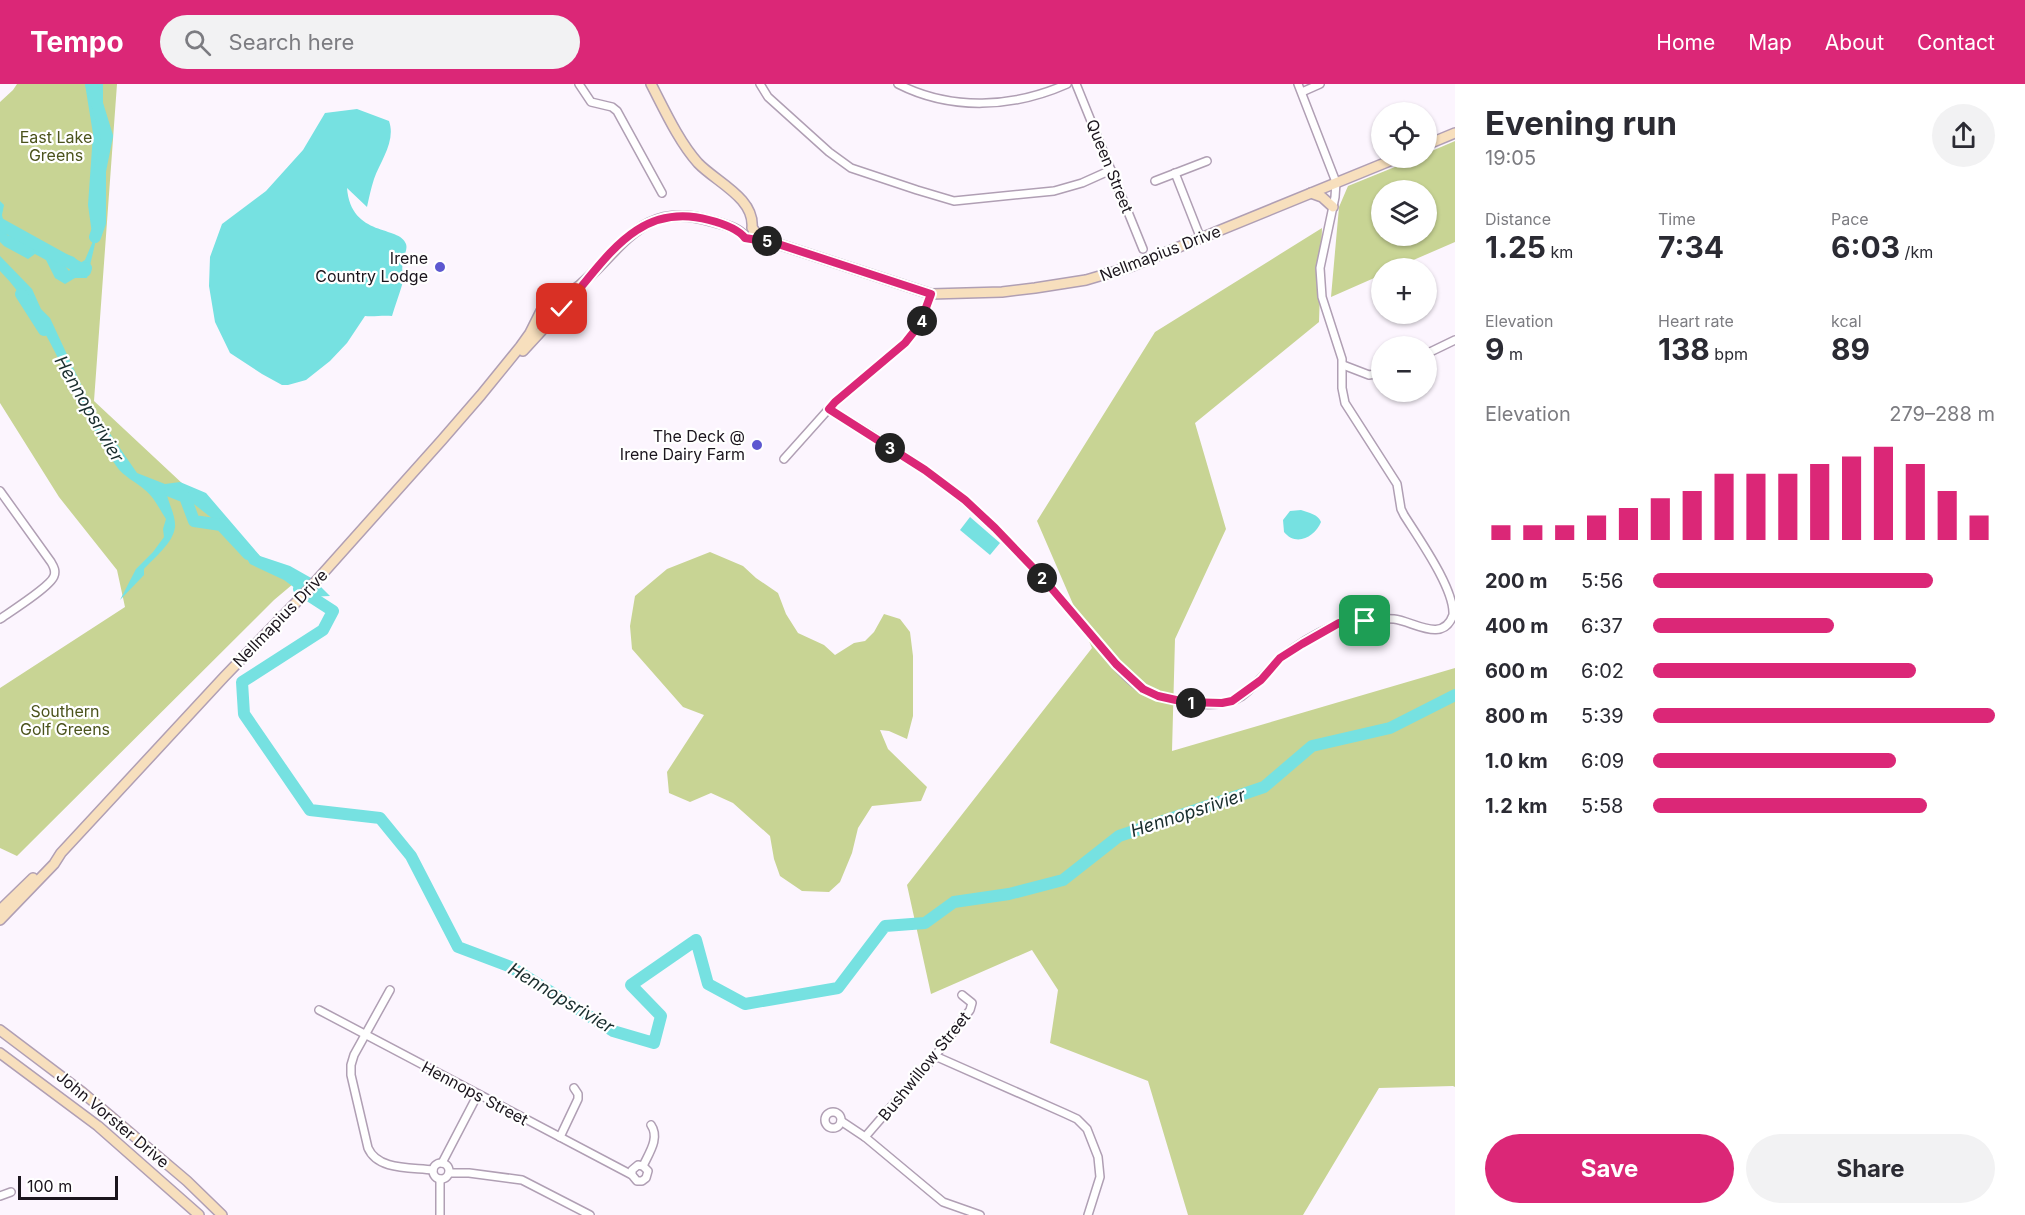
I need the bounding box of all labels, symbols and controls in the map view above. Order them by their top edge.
search box [160,15,580,69]
text: Tempo [30,25,124,59]
icon: search [181,26,214,59]
text: Search here [229,29,354,55]
text: Home [1656,30,1715,55]
text: Map [1748,30,1792,55]
text: About [1825,30,1884,55]
text: Contact [1917,30,1995,55]
map controls [1371,102,1437,402]
button: locate [1371,102,1437,168]
text: Evening run [1485,103,1677,143]
button: share [1932,104,1995,167]
street label: Queen Street [1082,116,1138,216]
park label: East Lake Greens [20,127,92,165]
text: 19:05 [1485,146,1536,170]
button: layers [1371,180,1437,246]
text: Distance [1485,209,1551,229]
text: Time [1658,209,1696,229]
text: Pace [1831,209,1869,229]
street label: Nellmapius Drive [1097,221,1223,285]
pin: 5 [752,226,782,256]
text: 1.25 [1485,229,1546,265]
text: 7:34 [1658,229,1724,265]
text: 6:03 [1831,229,1900,265]
text: 5 [762,231,772,251]
text: km [1546,242,1573,262]
text: /km [1900,242,1933,262]
place label: Irene Country Lodge [315,248,428,286]
button: + [1371,258,1437,324]
marker: Irene Country Lodge [433,260,447,274]
pin [536,283,587,334]
icon: check [545,292,578,325]
pin: 4 [907,306,937,336]
text: 4 [917,311,927,331]
text: Elevation [1485,311,1554,331]
text: Heart rate [1658,311,1734,331]
text: kcal [1831,311,1862,331]
text: 9 [1485,331,1504,367]
text: 138 [1658,331,1710,367]
text: 89 [1831,331,1870,367]
button: − [1371,336,1437,402]
text: m [1504,344,1523,364]
text: bpm [1710,344,1748,364]
water label: Hennopsrivier [50,352,129,467]
text: Elevation [1485,402,1571,426]
text: 279–288 m [1889,402,1995,426]
place label: The Deck @ Irene Dairy Farm [620,426,745,464]
pin: 3 [875,433,905,463]
marker: The Deck @ Irene Dairy Farm [750,438,764,452]
text: 3 [885,438,895,458]
pin: 2 [1027,563,1057,593]
street label: Nellmapius Drive [228,565,332,671]
text: 2 [1037,568,1047,588]
text: 200 m [1485,569,1548,593]
text: 5:56 [1581,569,1623,593]
pin [1339,595,1390,646]
icon: arrive [1348,604,1381,637]
text: 400 m [1485,614,1549,638]
text: 6:37 [1581,614,1623,638]
text: 600 m [1485,659,1548,683]
text: 6:02 [1581,659,1624,683]
pin: 1 [1176,688,1206,718]
text: 1 [1188,693,1194,713]
park label: Southern Golf Greens [20,701,110,739]
text: 800 m [1485,704,1548,728]
text: 5:39 [1581,704,1624,728]
text: 1.0 km [1485,749,1548,773]
text: 6:09 [1581,749,1624,773]
water label: Hennopsrivier [1128,784,1249,841]
text: 1.2 km [1485,794,1548,818]
text: 5:58 [1581,794,1623,818]
water label: Hennopsrivier [505,958,619,1038]
street label: Bushwillow Street [874,1007,974,1125]
street label: Hennops Street [418,1057,532,1129]
street label: John Vorster Drive [53,1066,173,1172]
button: Save [1485,1134,1734,1203]
button: Share [1746,1134,1995,1203]
scale bar [18,1173,118,1200]
text: 100 m [27,1176,72,1196]

